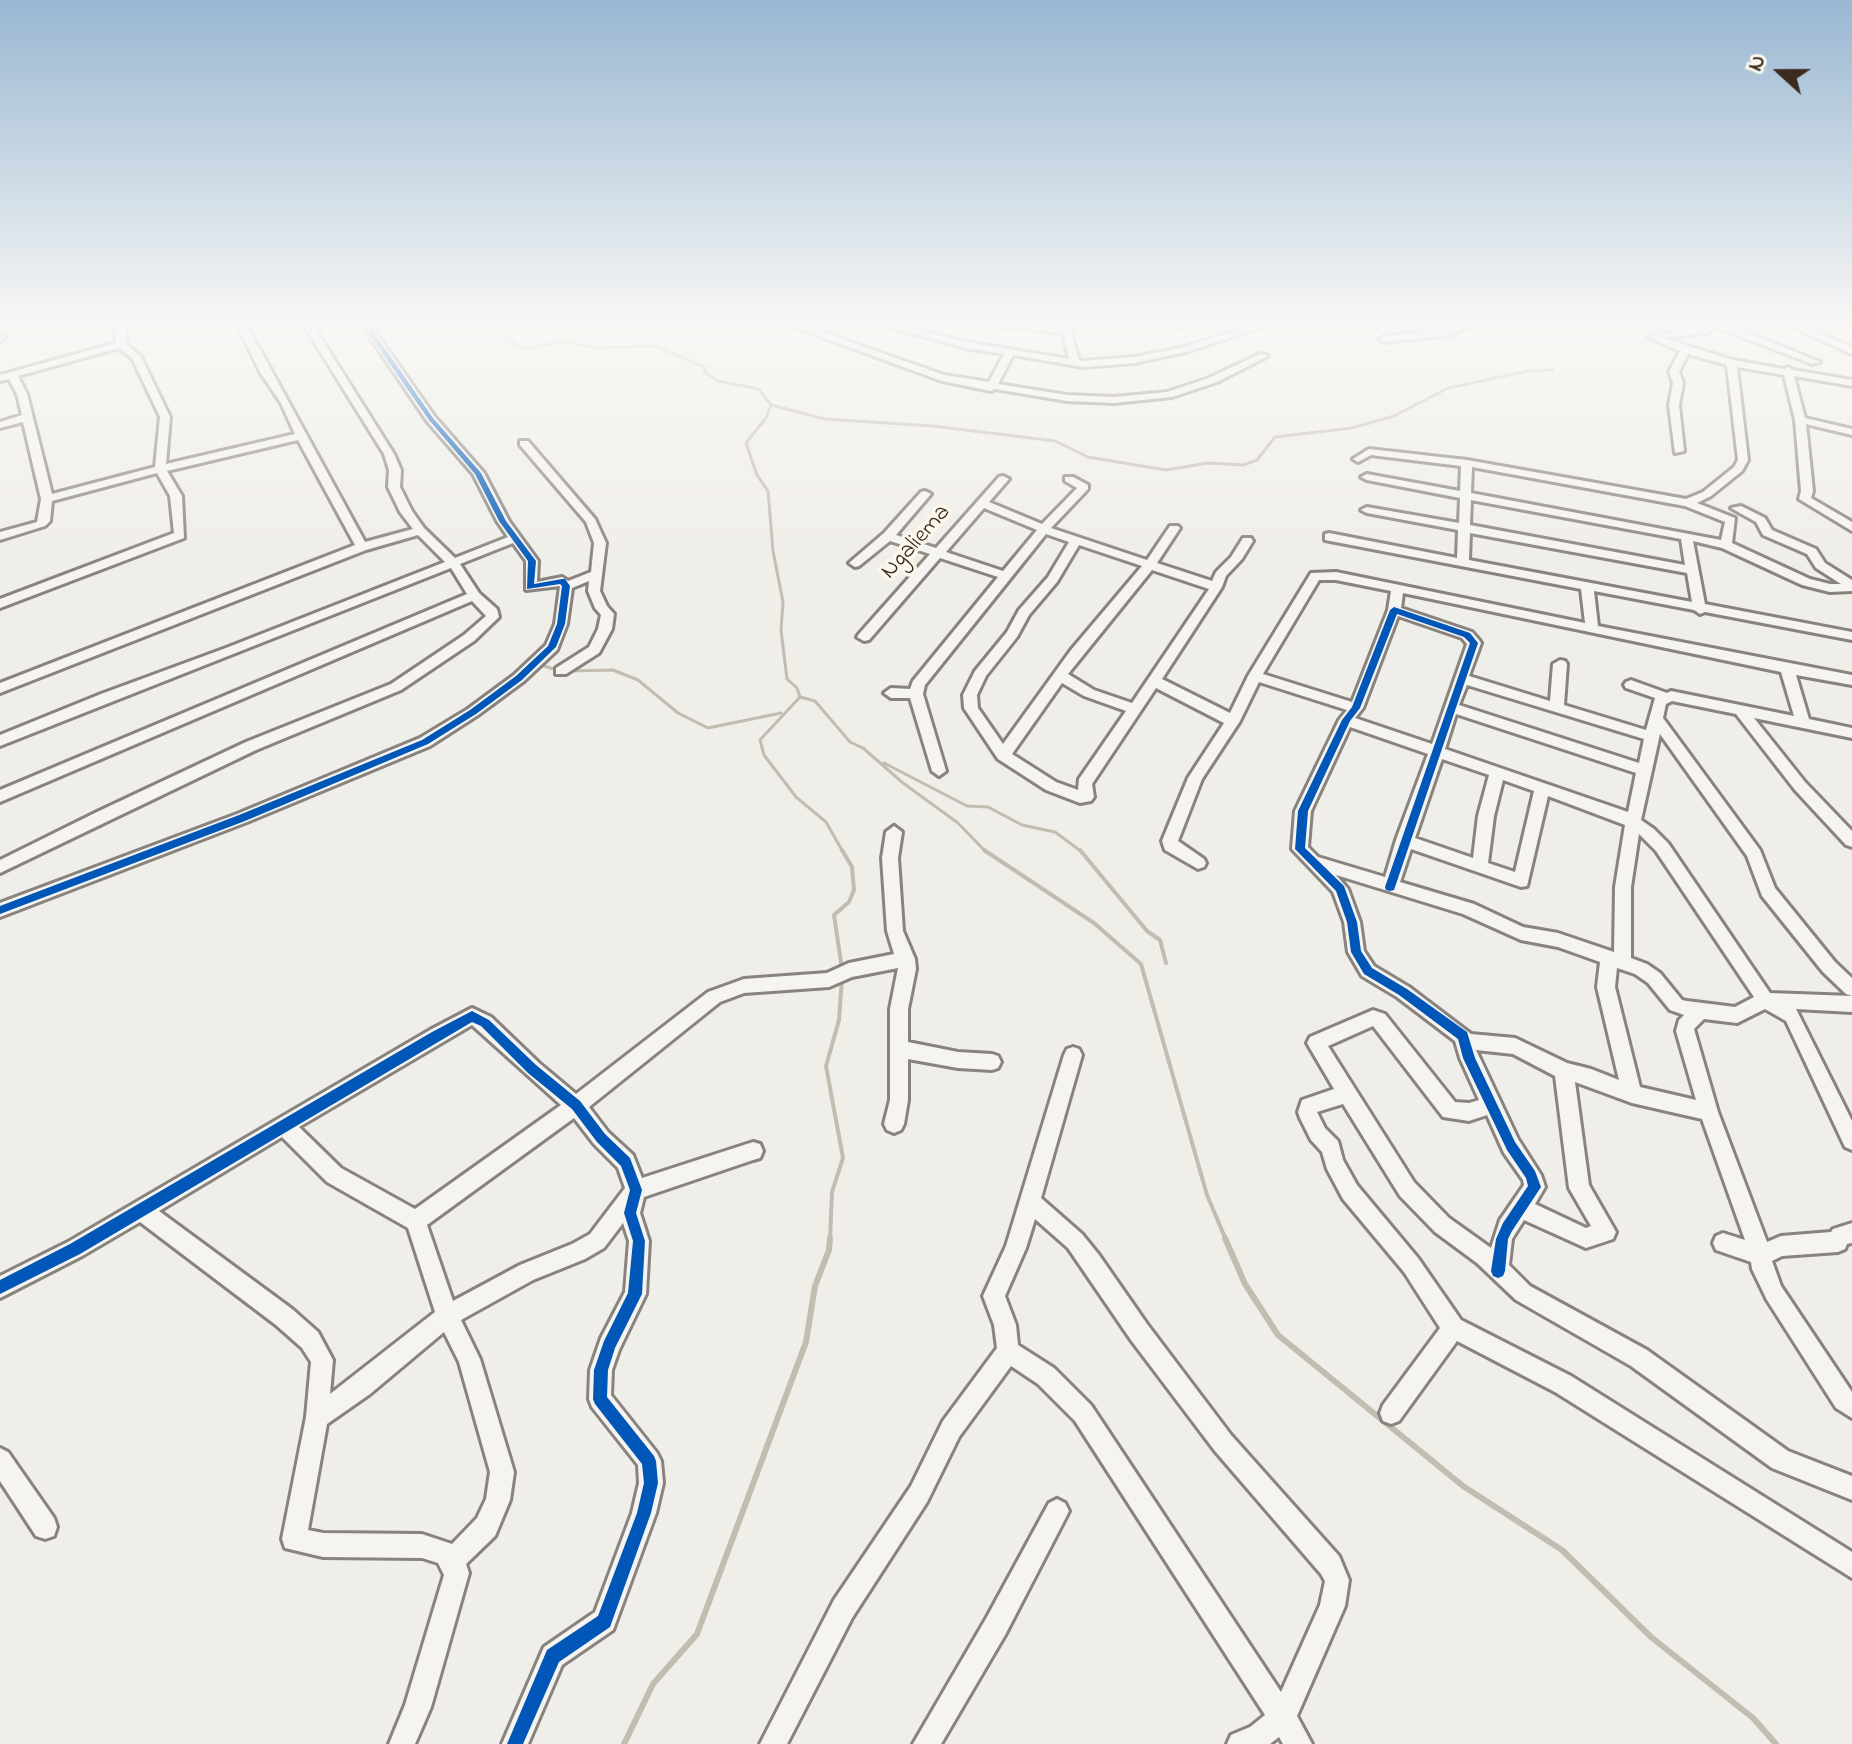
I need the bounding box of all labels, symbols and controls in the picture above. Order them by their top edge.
north arrow [1740,32,1820,112]
text: N [1740,51,1775,76]
street label: Ngaliema [876,500,958,586]

